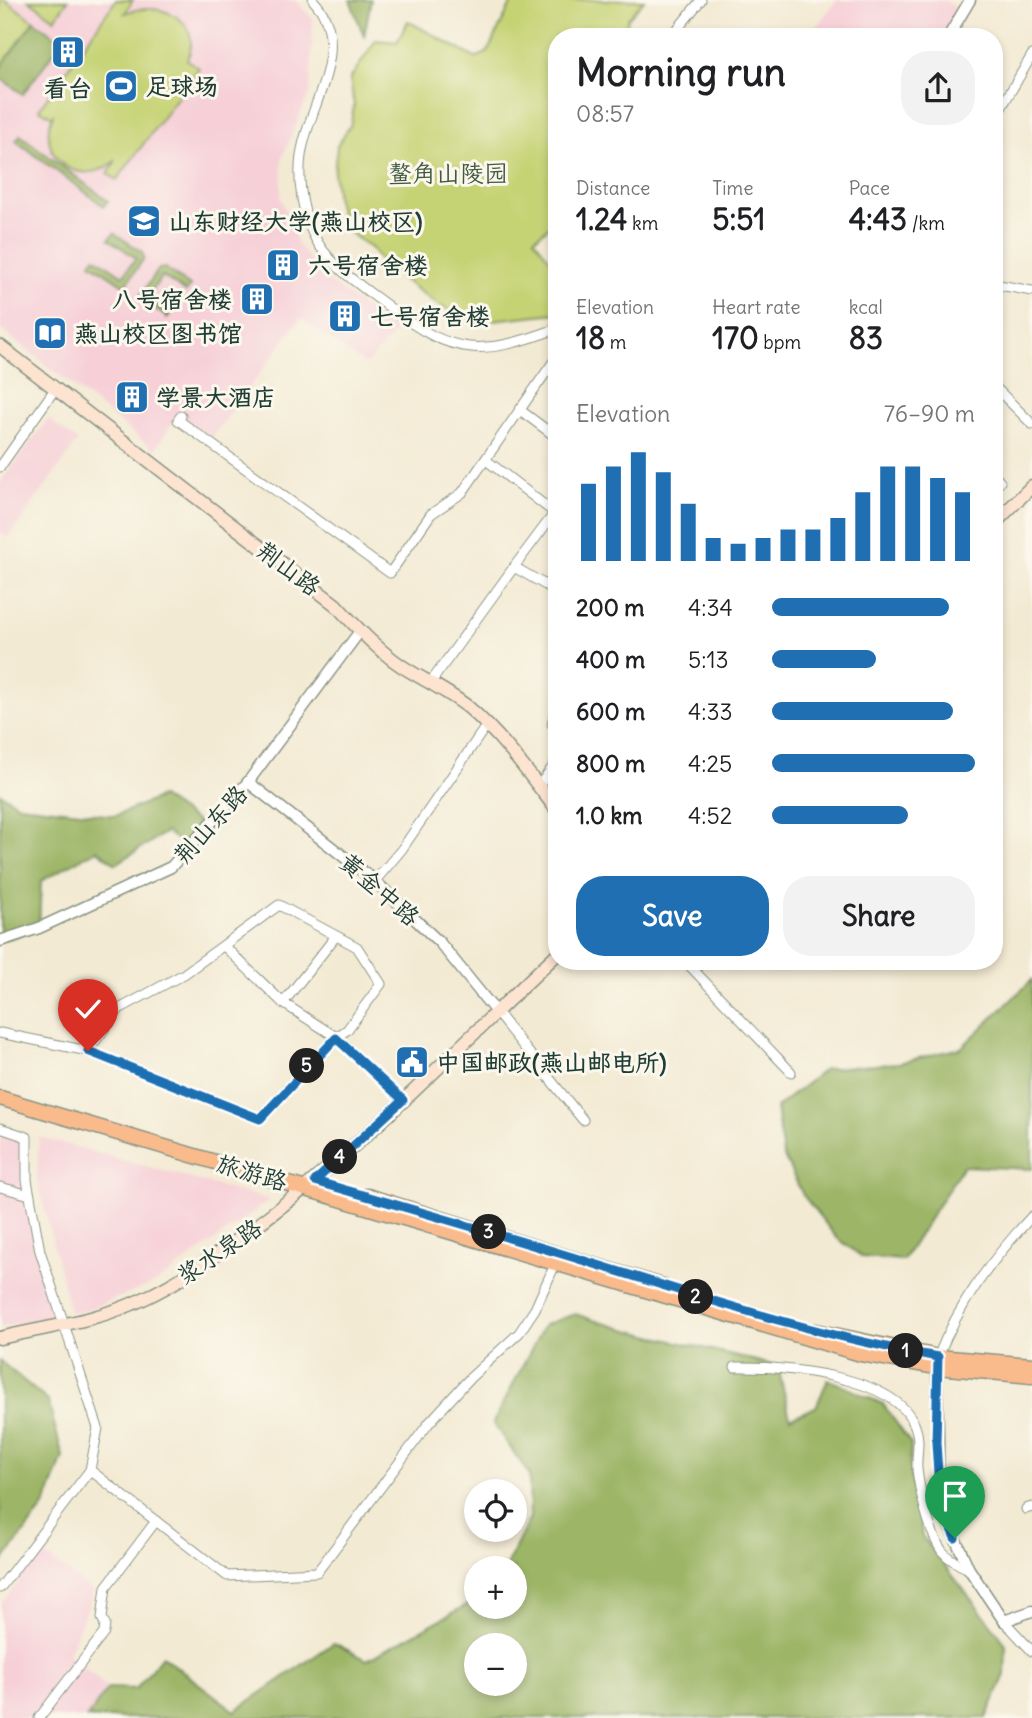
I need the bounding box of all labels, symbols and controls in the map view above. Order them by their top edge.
building icon: 看台 [49,33,87,71]
text: Morning run [576,49,786,96]
button: share [901,51,975,125]
sports icon: 足球场 [102,67,140,105]
place label: 足球场 [146,71,218,101]
place label: 看台 [44,73,92,103]
text: 08:57 [576,99,634,128]
park label: 鳌角山陵园 [388,158,508,188]
text: Distance [576,176,650,200]
text: Time [712,176,753,200]
text: Pace [849,176,890,200]
text: 1.24 [576,200,627,238]
text: 5:51 [712,200,766,238]
text: 4:43 [849,200,907,238]
school or university icon: 山东财经大学(燕山校区) [125,202,163,240]
place label: 山东财经大学(燕山校区) [168,206,423,236]
text: km [627,211,658,235]
text: /km [907,211,945,235]
building icon: 六号宿舍楼 [264,246,302,284]
place label: 六号宿舍楼 [308,250,428,280]
building icon: 八号宿舍楼 [238,280,276,318]
place label: 八号宿舍楼 [112,284,232,314]
text: Elevation [576,295,654,319]
text: Heart rate [712,295,800,319]
text: kcal [849,295,883,319]
building icon: 七号宿舍楼 [326,297,364,335]
place label: 七号宿舍楼 [370,301,490,331]
library icon: 燕山校区图书馆 [31,314,69,352]
place label: 燕山校区图书馆 [74,318,242,348]
text: 18 [576,319,605,357]
text: 170 [712,319,759,357]
text: 83 [849,319,883,357]
text: m [605,330,626,354]
text: bpm [759,330,801,354]
building icon: 学景大酒店 [113,378,151,416]
place label: 学景大酒店 [156,382,276,412]
text: Elevation [576,399,670,428]
text: 76–90 m [884,399,975,428]
street label: 荆山路 [251,534,327,602]
text: 200 m [576,593,645,622]
text: 4:34 [688,593,733,622]
text: 400 m [576,645,645,674]
text: 5:13 [688,645,729,674]
text: 600 m [576,697,645,726]
text: 4:33 [688,697,733,726]
text: 800 m [576,749,645,778]
text: 4:25 [688,749,732,778]
street label: 荆山东路 [167,778,253,870]
text: 1.0 km [576,801,642,830]
text: 4:52 [688,801,732,830]
street label: 黄金中路 [334,846,426,932]
button: Save [576,876,769,956]
button: Share [783,876,975,956]
pin [58,979,118,1051]
icon: check [69,990,107,1028]
public building icon: 中国邮政(燕山邮电所) [393,1043,431,1081]
place label: 中国邮政(燕山邮电所) [436,1047,667,1077]
pin: 5 [290,1048,324,1084]
text: 5 [301,1053,312,1077]
pin: 4 [322,1140,358,1174]
text: 4 [334,1144,345,1168]
street label: 旅游路 [213,1148,291,1196]
street label: 浆水泉路 [171,1212,267,1290]
pin: 3 [472,1214,506,1250]
text: 3 [483,1219,494,1243]
pin: 2 [678,1280,714,1314]
text: 2 [690,1284,701,1308]
pin: 1 [888,1334,923,1368]
text: 1 [902,1338,909,1362]
pin [925,1466,985,1538]
icon: arrive [936,1477,974,1515]
map controls [464,1479,527,1696]
button: locate [464,1479,527,1542]
button: + [464,1556,527,1619]
button: − [464,1633,527,1696]

